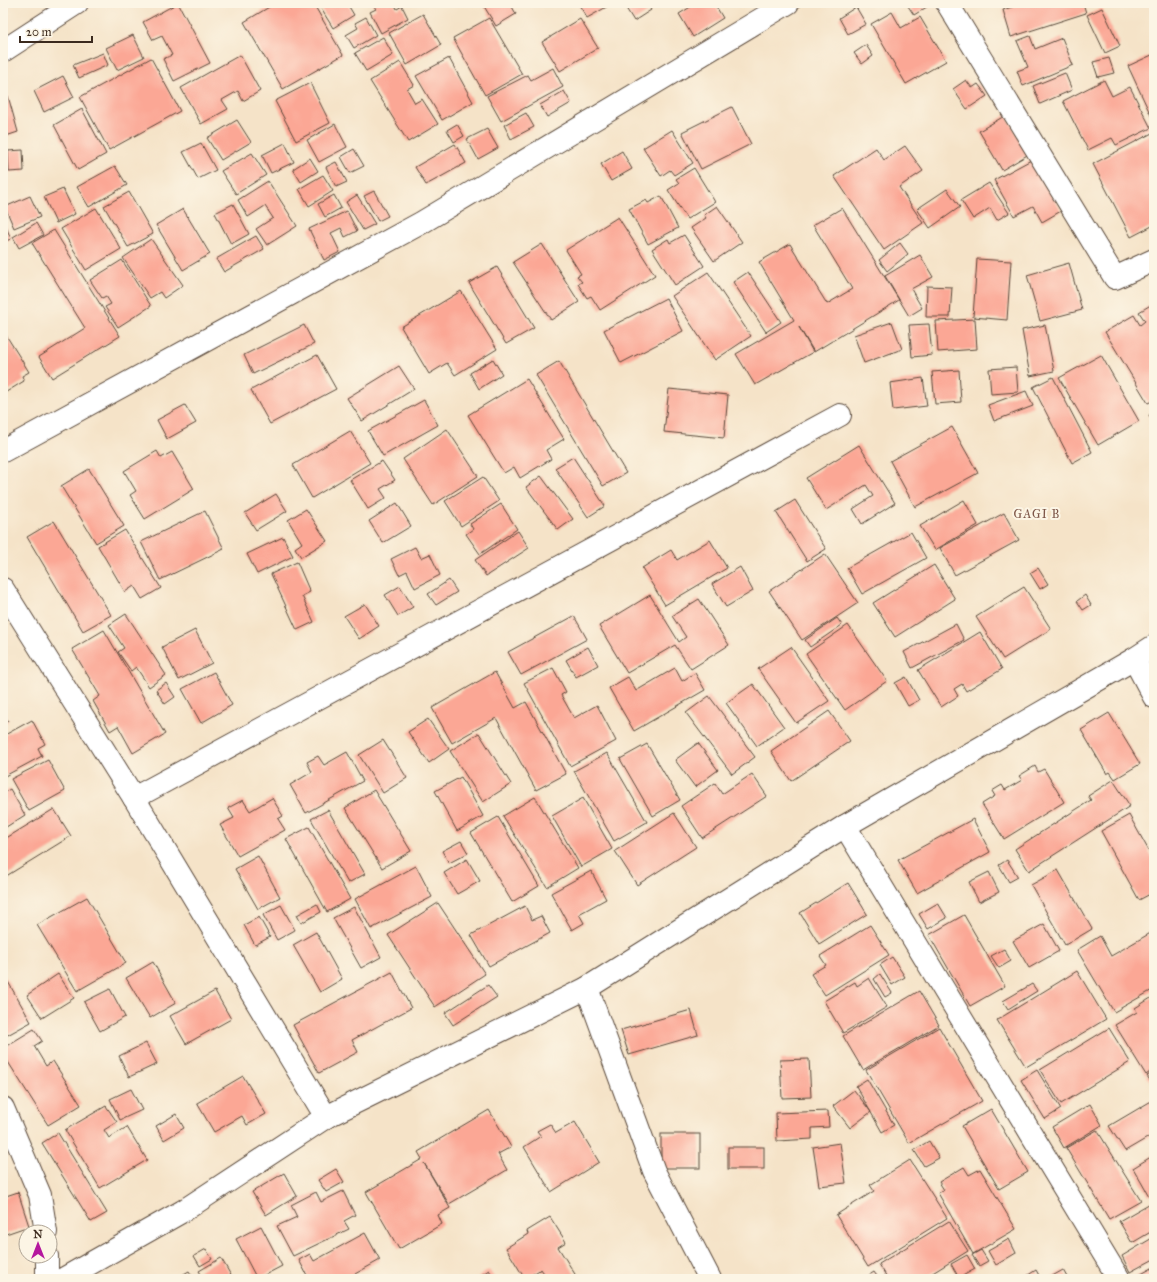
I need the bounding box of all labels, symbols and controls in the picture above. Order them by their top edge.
scale bar [20,18,92,44]
text: 20 m [26,25,52,39]
district label: GAGI B [1014,507,1060,521]
north arrow [18,1224,58,1264]
text: N [33,1228,43,1241]

